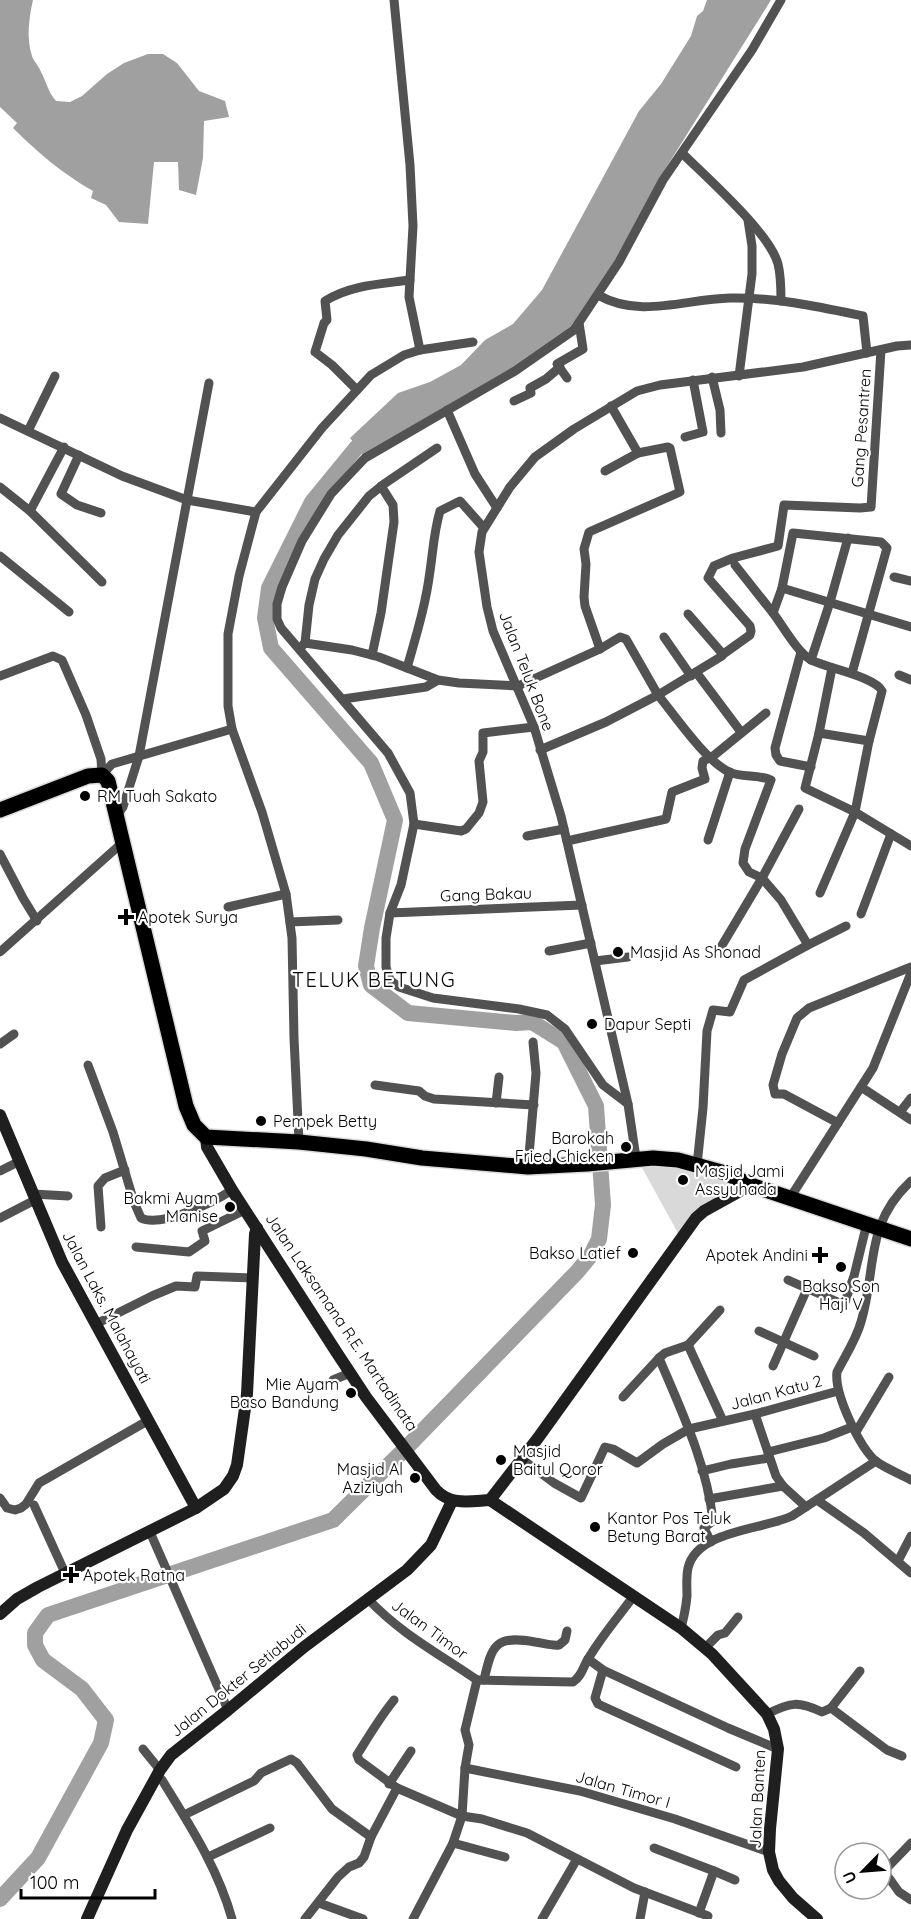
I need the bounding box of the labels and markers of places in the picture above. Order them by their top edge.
place label: RM Tuah Sakato [97,786,217,806]
marker: RM Tuah Sakato [78,789,92,803]
place label: Apotek Surya [138,907,238,927]
marker: Apotek Surya [119,910,133,924]
place label: Masjid As Shonad [630,942,761,962]
marker: Masjid As Shonad [611,945,625,959]
place label: Dapur Septi [604,1014,691,1034]
marker: Dapur Septi [585,1017,599,1031]
place label: Pempek Betty [273,1111,377,1131]
marker: Pempek Betty [254,1114,268,1128]
place label: Barokah Fried Chicken [515,1128,614,1166]
marker: Barokah Fried Chicken [619,1140,633,1154]
place label: Masjid Jami Assyuhada [695,1161,784,1199]
marker: Masjid Jami Assyuhada [676,1173,690,1187]
place label: Bakmi Ayam Manise [124,1188,218,1226]
marker: Bakmi Ayam Manise [223,1200,237,1214]
place label: Bakso Latief [529,1243,621,1263]
place label: Apotek Andini [706,1245,808,1265]
marker: Bakso Latief [626,1246,640,1260]
marker: Apotek Andini [813,1248,827,1262]
marker: Bakso Son Haji V [834,1260,848,1274]
place label: Bakso Son Haji V [802,1276,880,1314]
place label: Mie Ayam Baso Bandung [230,1374,339,1412]
marker: Mie Ayam Baso Bandung [344,1386,358,1400]
place label: Masjid Baitul Qoror [513,1441,603,1479]
marker: Masjid Baitul Qoror [494,1453,508,1467]
place label: Masjid Al Aziziyah [337,1459,403,1497]
marker: Masjid Al Aziziyah [408,1471,422,1485]
place label: Kantor Pos Teluk Betung Barat [607,1508,731,1546]
marker: Kantor Pos Teluk Betung Barat [588,1520,602,1534]
place label: Apotek Ratna [83,1565,185,1585]
marker: Apotek Ratna [64,1568,78,1582]

